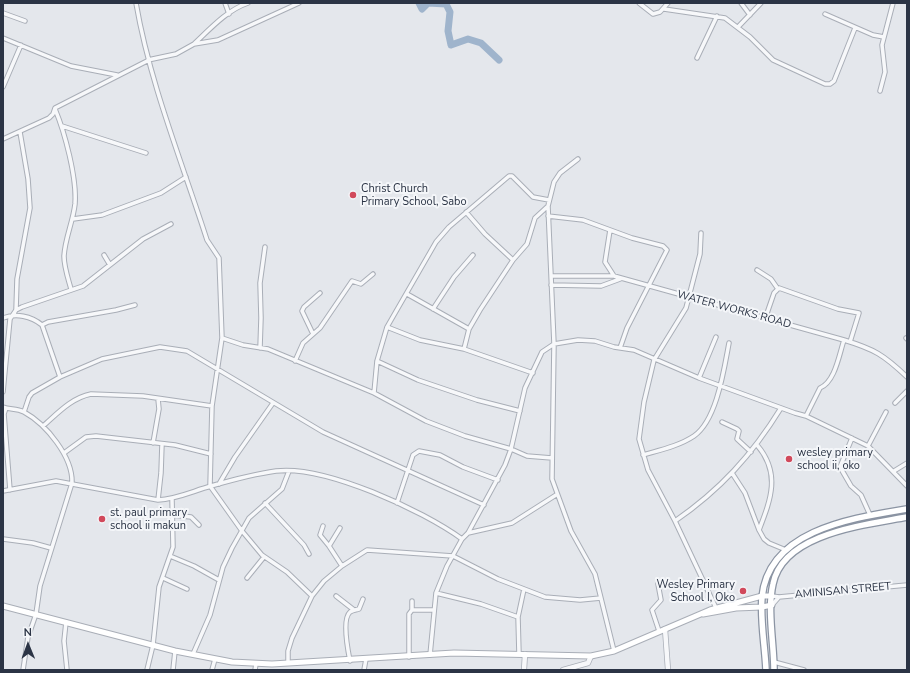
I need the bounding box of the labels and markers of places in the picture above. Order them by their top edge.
place label: Christ Church Primary School, Sabo [361,182,467,208]
marker: Christ Church Primary School, Sabo [348,190,358,200]
place label: wesley primary school ii, oko [797,446,873,472]
marker: wesley primary school ii, oko [784,454,794,464]
place label: st. paul primary school ii makun [110,506,187,532]
marker: st. paul primary school ii makun [97,514,107,524]
place label: Wesley Primary School I, Oko [656,578,735,604]
marker: Wesley Primary School I, Oko [738,586,748,596]

